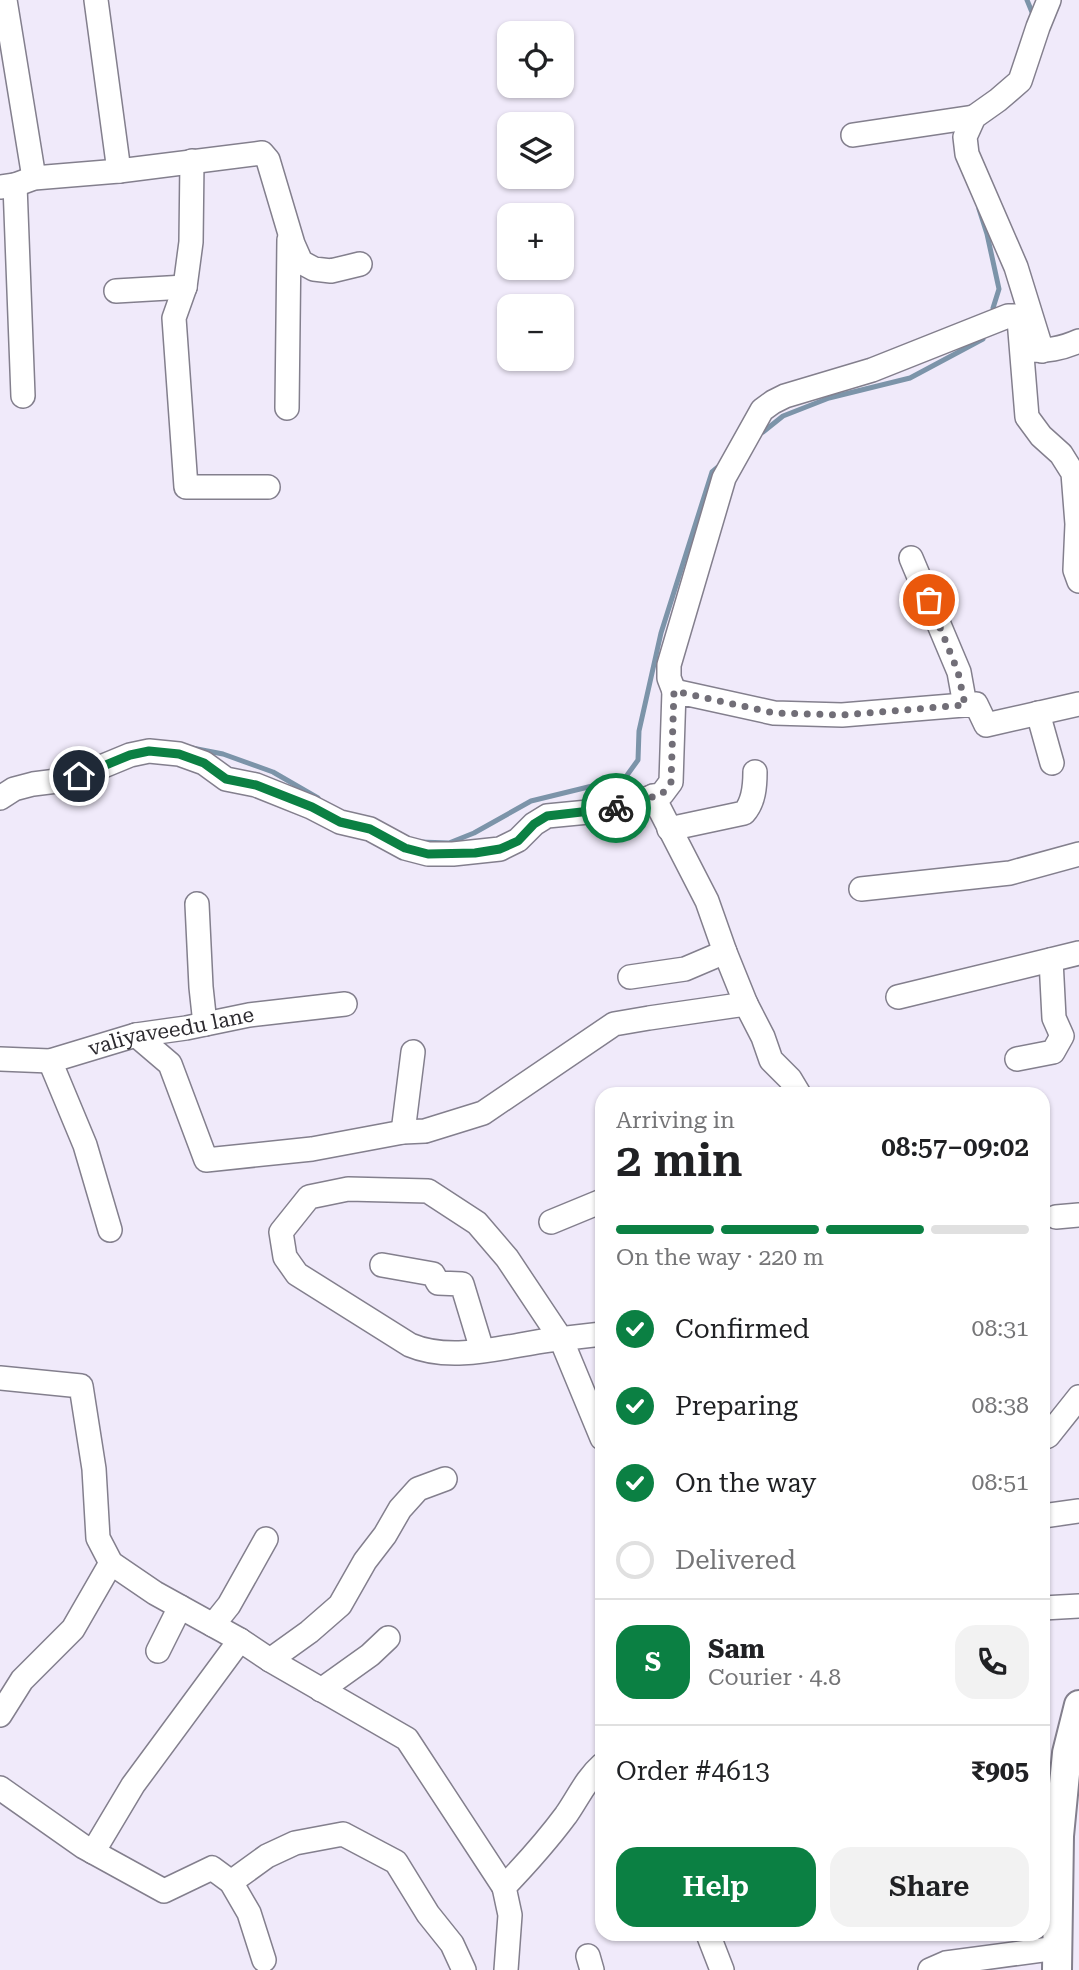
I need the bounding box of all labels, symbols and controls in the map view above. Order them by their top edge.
map controls [497,21,574,371]
button: locate [497,21,574,98]
button: layers [497,112,574,189]
button: + [497,203,574,280]
button: − [497,294,574,371]
pin [899,570,959,630]
icon: bag [910,581,948,619]
pin [49,746,109,806]
icon: home [60,757,98,795]
courier [581,773,651,843]
icon: bike [597,789,635,827]
street label: valiyaveedu lane [85,1002,256,1061]
text: Arriving in [616,1107,735,1134]
text: 08:57–09:02 [881,1132,1029,1162]
text: 2 min [616,1133,743,1187]
text: On the way · 220 m [616,1244,824,1271]
icon: check [616,1310,654,1348]
text: Confirmed [675,1314,810,1344]
text: 08:31 [972,1315,1029,1342]
icon: check [616,1387,654,1425]
text: Preparing [675,1391,798,1421]
text: 08:38 [972,1392,1029,1419]
icon: check [616,1464,654,1502]
text: On the way [675,1468,816,1498]
text: 08:51 [972,1469,1029,1496]
text: Delivered [675,1545,796,1575]
button: phone [955,1625,1029,1699]
text: Sam [708,1634,765,1664]
text: S [645,1647,661,1677]
text: Courier · 4.8 [708,1664,841,1691]
text: Order #4613 [616,1756,770,1786]
text: ₹905 [971,1756,1029,1786]
button: Help [616,1847,816,1927]
button: Share [830,1847,1029,1927]

